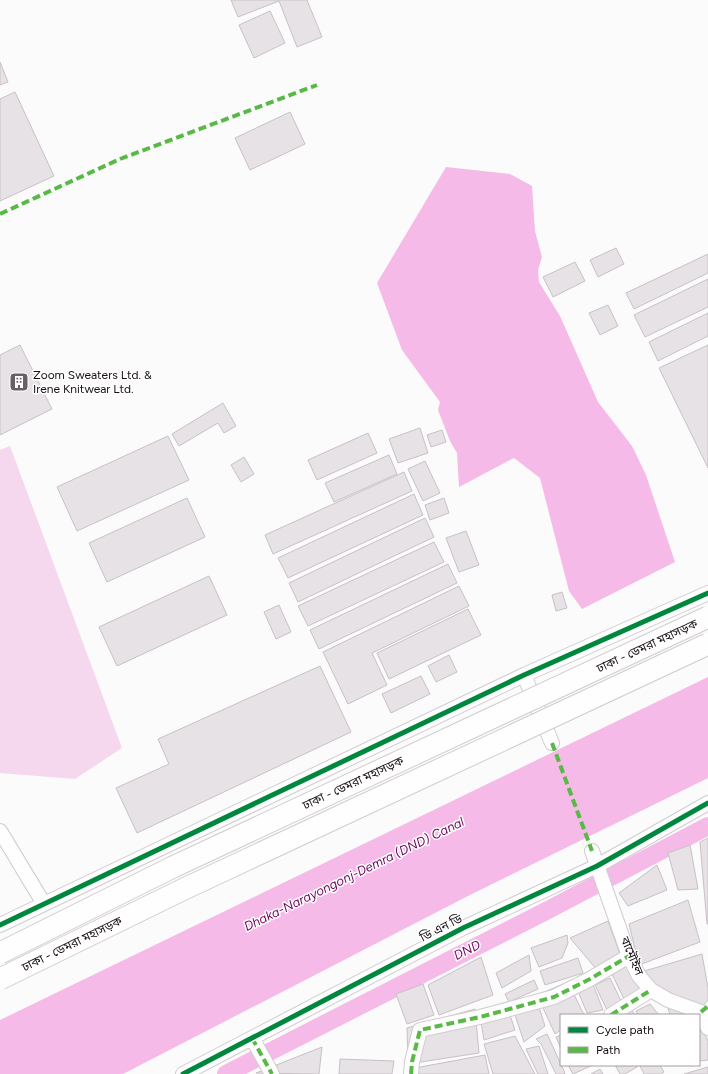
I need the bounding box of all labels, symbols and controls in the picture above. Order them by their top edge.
place label: Zoom Sweaters Ltd. & Irene Knitwear Ltd. [33,368,152,396]
building icon: Zoom Sweaters Ltd. & Irene Knitwear Ltd. [8,371,30,393]
street label: ঢাকা - ডেমরা মহাসড়ক [593,616,700,676]
street label: ঢাকা - ডেমরা মহাসড়ক [299,753,406,813]
water label: Dhaka-Narayongonj-Demra (DND) Canal [242,814,467,934]
street label: ডি এন ডি [416,910,465,945]
street label: ঢাকা - ডেমরা মহাসড়ক [19,914,125,975]
street label: বামৌইল [617,933,647,978]
water label: DND [451,937,483,963]
legend [560,1014,700,1066]
text: Cycle path [596,1023,654,1037]
text: Path [596,1043,620,1057]

